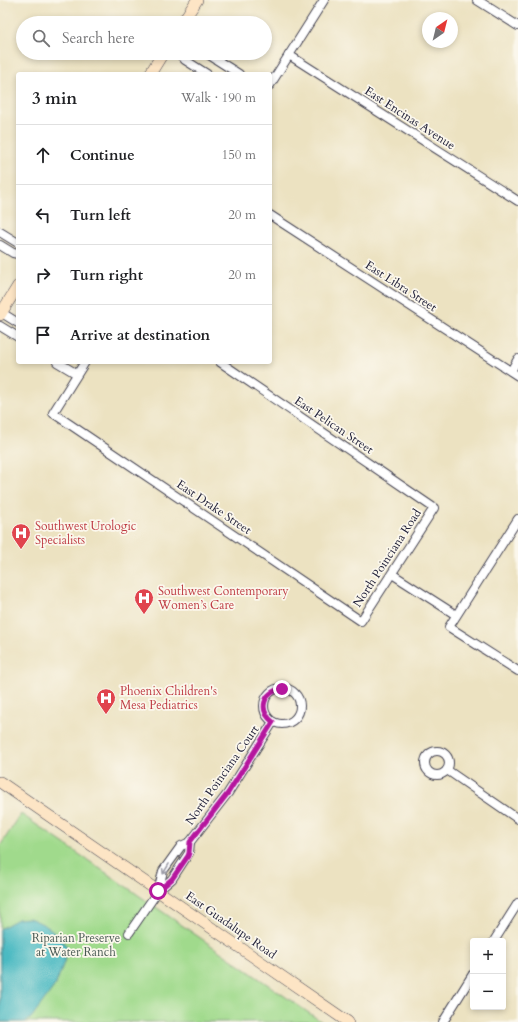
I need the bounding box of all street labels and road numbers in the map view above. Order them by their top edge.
street label: East Encinas Avenue [362,83,458,153]
street label: East Libra Street [362,257,440,315]
street label: East Pelican Street [291,393,377,458]
street label: East Drake Street [174,476,255,538]
street label: North Poinciana Road [349,505,425,610]
street label: North Poinciana Court [182,722,263,828]
street label: East Guadalupe Road [182,888,280,963]

